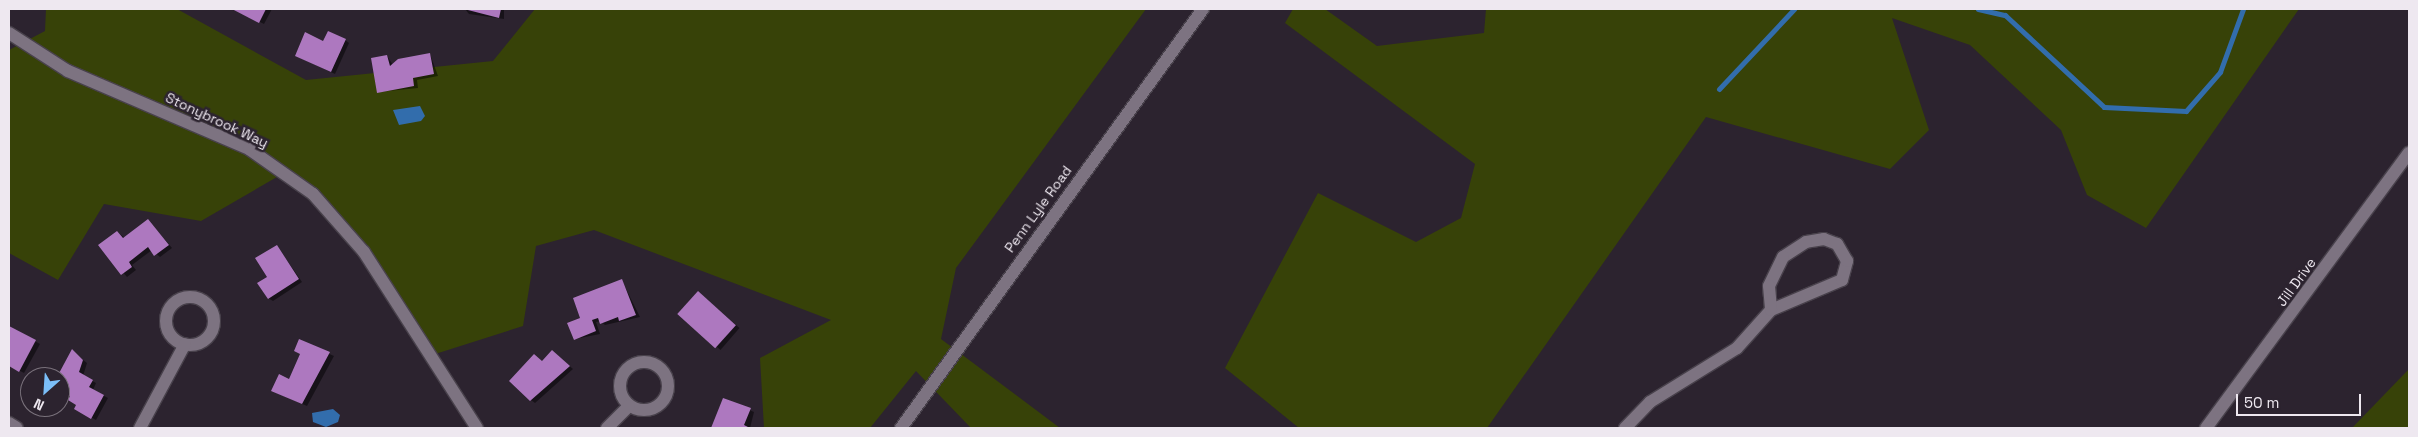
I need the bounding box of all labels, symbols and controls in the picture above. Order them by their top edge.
street label: Stonybrook Way [163,89,271,151]
street label: Penn Lyle Road [1001,162,1075,256]
street label: Jill Drive [2273,255,2319,309]
north arrow [20,367,70,417]
scale bar [2238,384,2363,416]
text: 50 m [2244,393,2279,412]
text: N [31,394,47,415]

